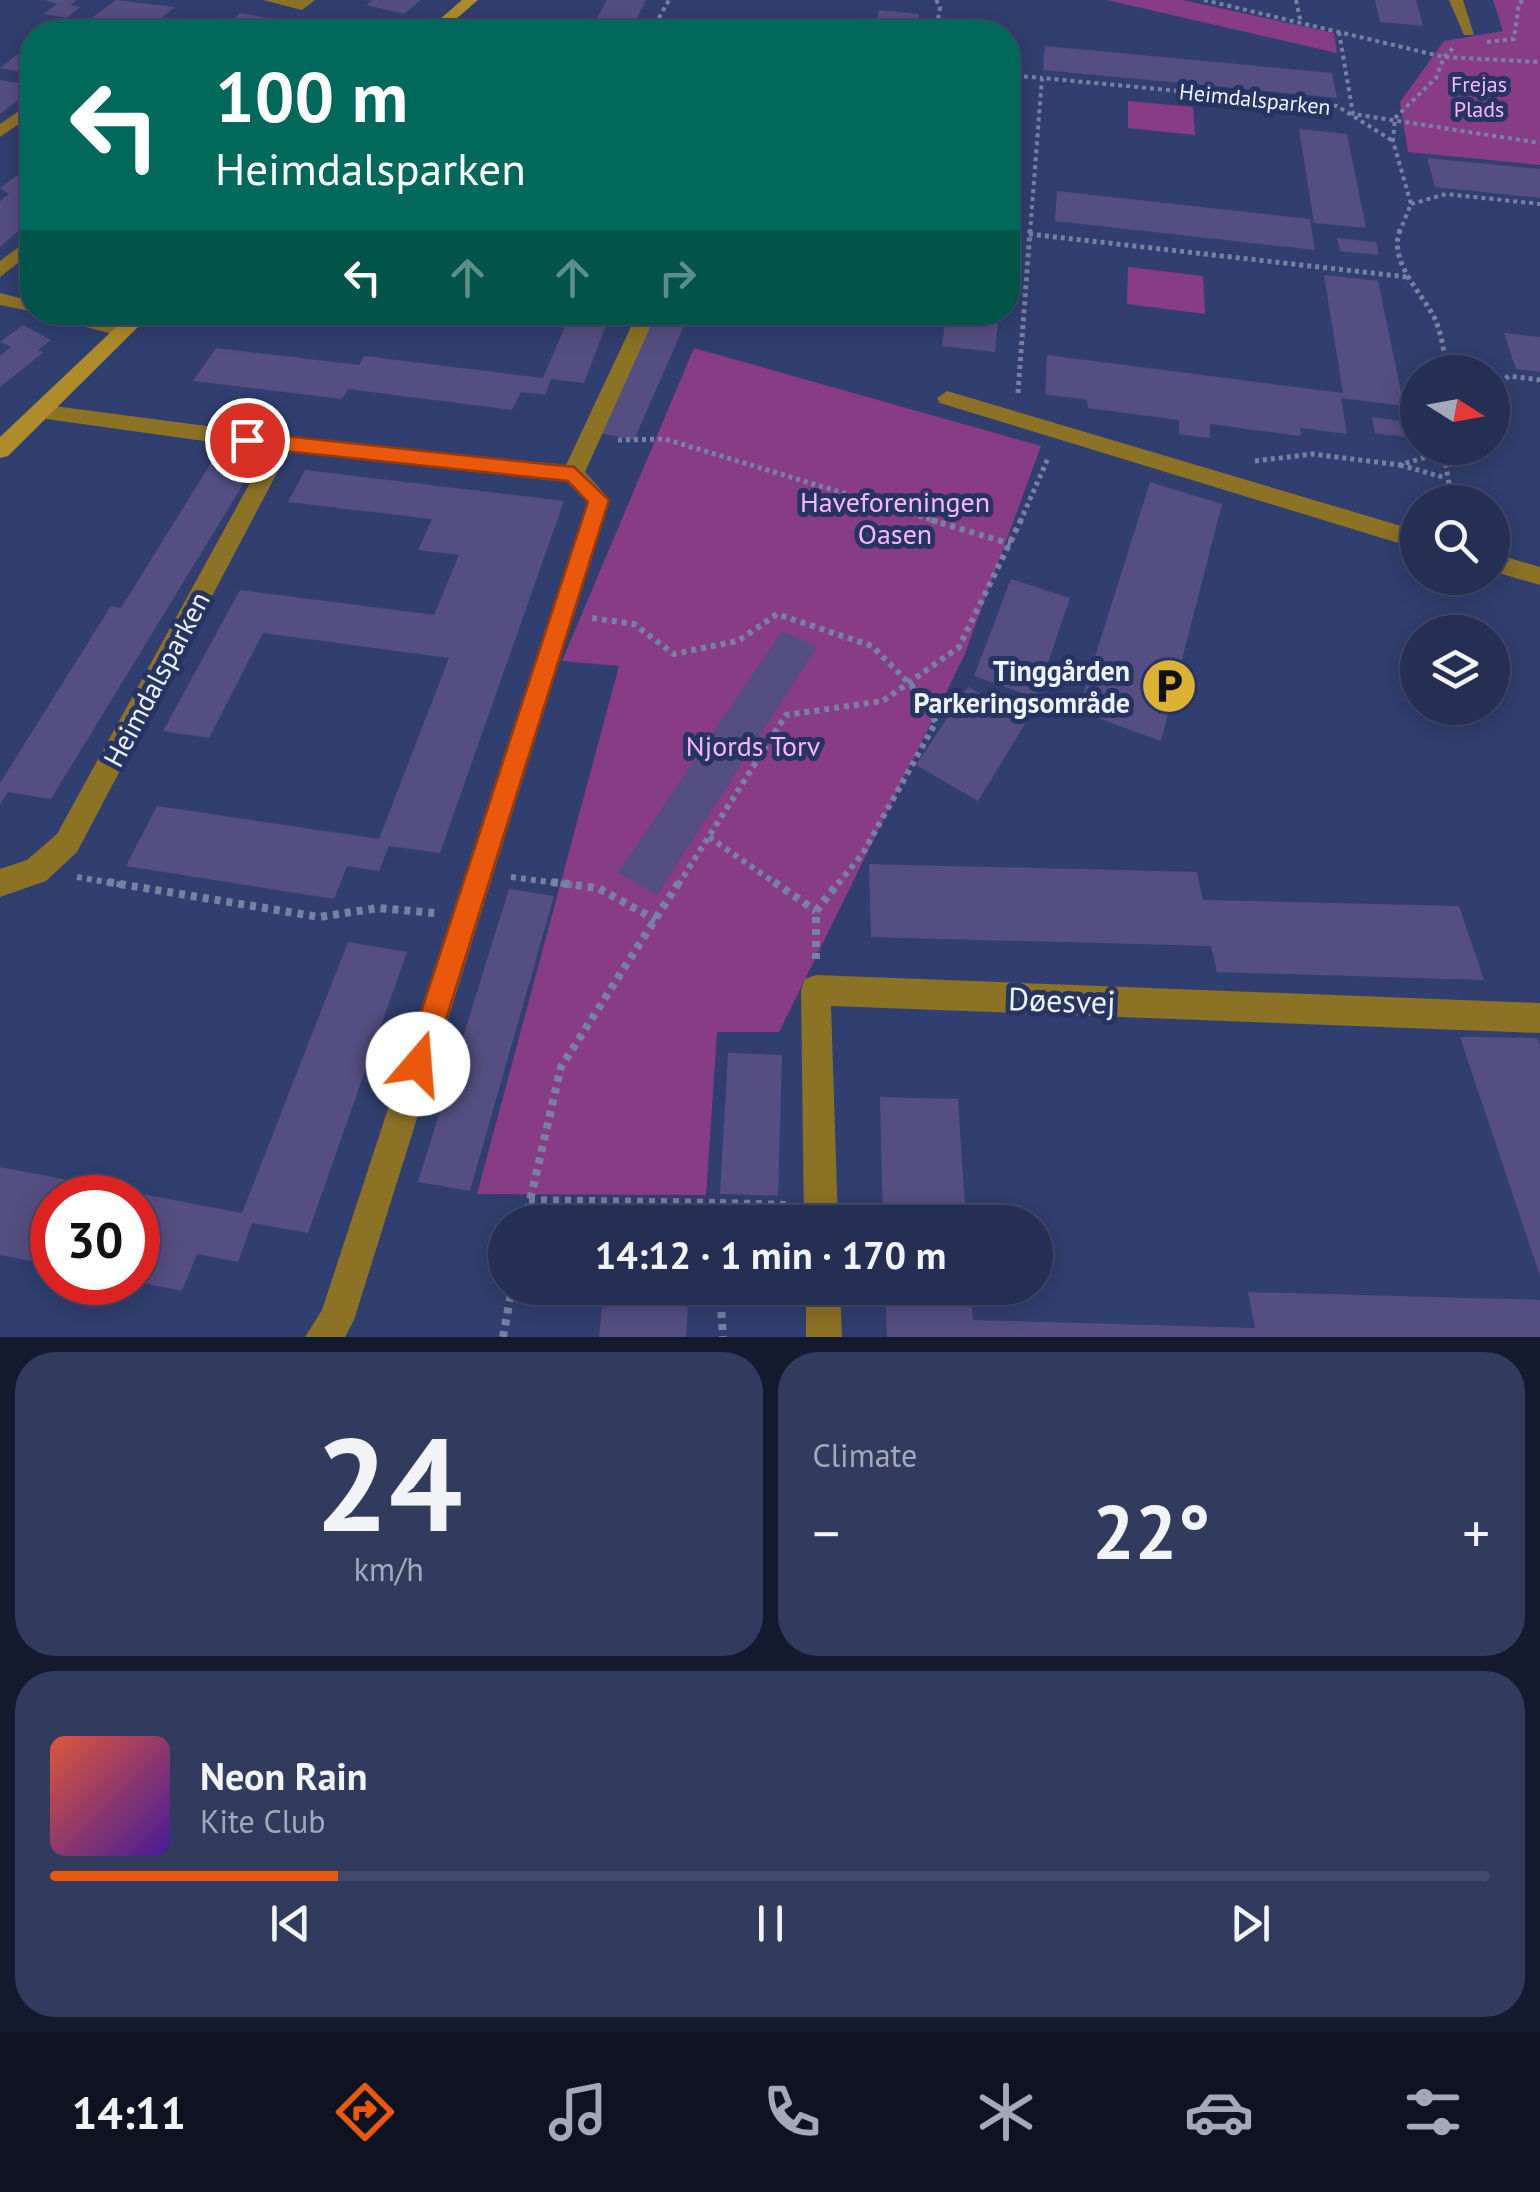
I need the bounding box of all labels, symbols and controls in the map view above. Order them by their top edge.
text: 100 m [215,51,408,141]
icon: left [50,60,180,190]
park label: Frejas Plads [1451,70,1507,123]
street label: Heimdalsparken [1178,77,1332,121]
text: Heimdalsparken [215,139,526,197]
icon: left [335,250,390,305]
icon: ahead [440,250,495,305]
icon: ahead [545,250,600,305]
icon: right [650,250,705,305]
north arrow [1400,355,1510,465]
map controls [1400,355,1510,725]
pin [205,398,290,483]
icon: arrive [220,413,275,468]
park label: Haveforeningen Oasen [800,483,990,552]
button: search [1400,485,1510,595]
street label: Heimdalsparken [94,585,218,773]
button: layers [1400,615,1510,725]
place label: Tinggården Parkeringsområde [913,652,1130,721]
parking icon: Tinggården Parkeringsområde [1139,656,1199,716]
park label: Njords Torv [686,727,821,764]
street label: Døesvej [1007,977,1117,1023]
position arrow [366,1012,470,1116]
speed limit sign: 30 [30,1175,160,1305]
text: 14:12 · 1 min · 170 m [595,1230,946,1279]
text: 24 [315,1399,462,1567]
text: Climate [813,1434,917,1476]
text: 22° [1092,1483,1210,1580]
text: − [813,1497,840,1568]
text: + [1462,1497,1490,1568]
text: km/h [354,1548,424,1590]
text: Neon Rain [200,1751,367,1800]
text: Kite Club [200,1800,326,1842]
icon: previous [263,1896,318,1951]
icon: pause [743,1896,798,1951]
icon: next [1223,1896,1278,1951]
icon: directions [330,2077,400,2147]
icon: music [543,2077,613,2147]
icon: phone [757,2077,827,2147]
icon: climate [971,2077,1041,2147]
icon: car [1184,2077,1254,2147]
icon: filters [1398,2077,1468,2147]
text: 14:11 [72,2083,186,2141]

